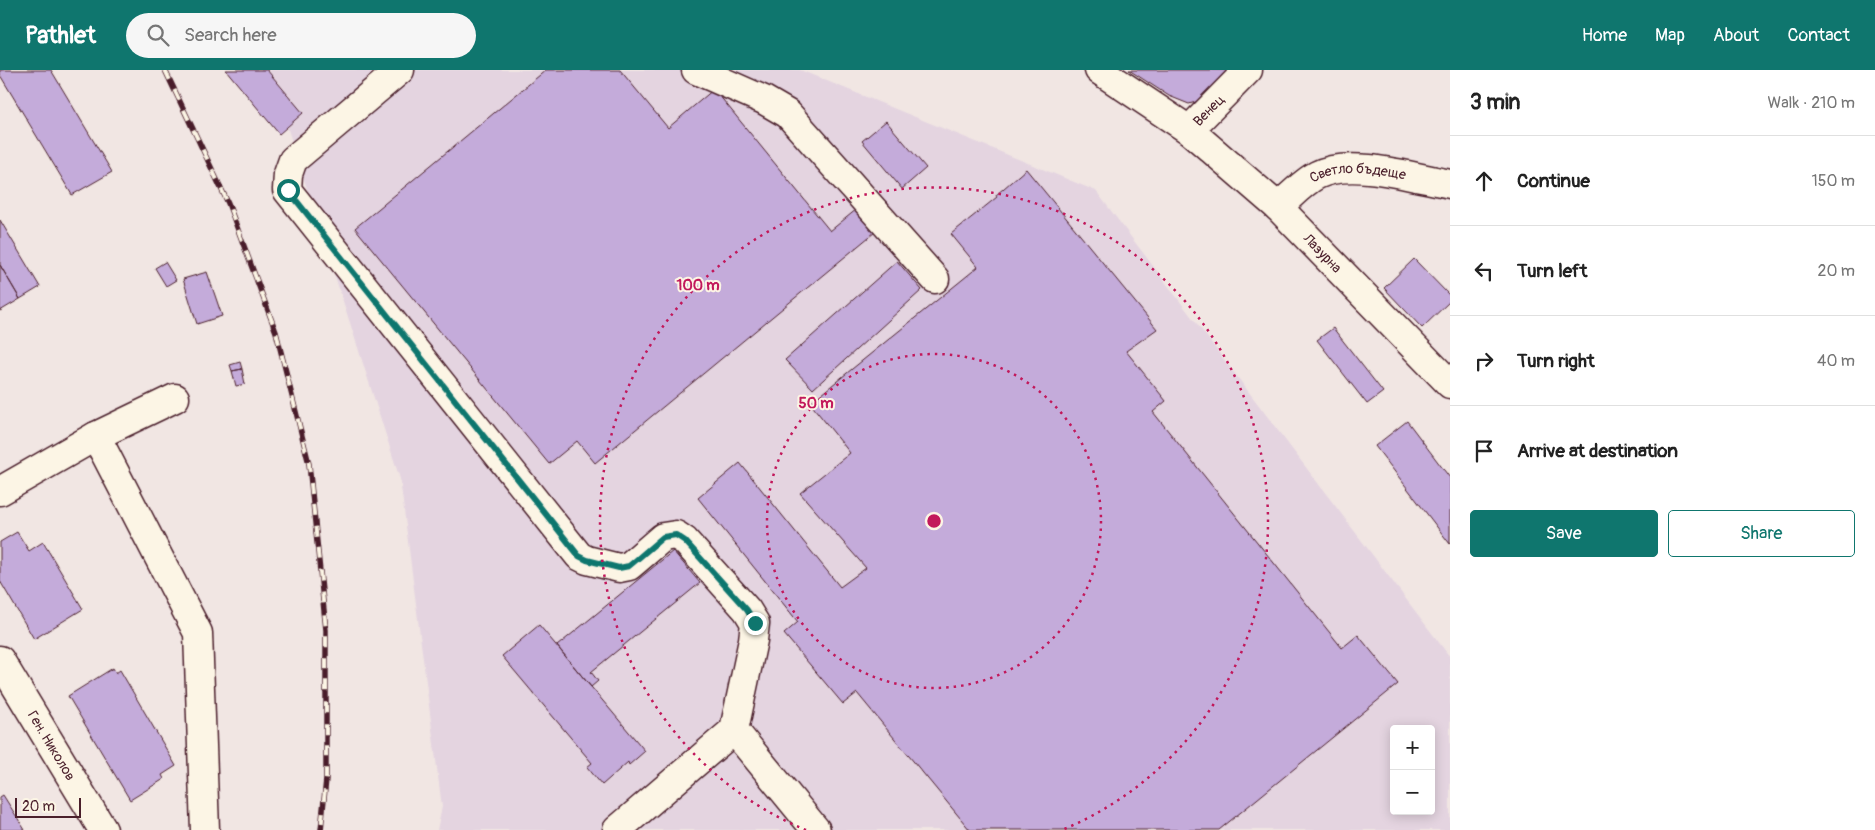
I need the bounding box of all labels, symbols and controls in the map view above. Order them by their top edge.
search box [126,13,476,58]
text: Pathlet [25,21,96,50]
icon: search [144,21,172,49]
text: Search here [184,23,277,47]
text: Home [1582,24,1627,47]
text: Map [1655,24,1685,47]
text: About [1713,24,1759,47]
text: Contact [1787,24,1850,47]
text: 3 min [1470,89,1520,116]
street label: Венец [1189,91,1228,129]
text: Walk · 210 m [1767,93,1855,113]
street label: Светло бъдеще [1306,160,1408,186]
icon: ahead [1470,167,1498,195]
text: Continue [1517,169,1590,193]
text: 150 m [1811,171,1855,191]
route start [277,179,300,202]
street label: Лазурна [1299,229,1345,276]
icon: left [1470,257,1498,285]
text: Turn left [1517,259,1587,283]
text: 20 m [1817,261,1855,281]
text: 100 m [677,276,719,295]
icon: right [1470,347,1498,375]
text: Turn right [1517,349,1595,373]
text: 40 m [1817,351,1855,371]
text: 50 m [799,394,833,413]
icon: arrive [1470,437,1498,465]
text: Arrive at destination [1517,439,1678,463]
button: Save [1470,510,1658,557]
button: Share [1668,510,1855,557]
centre of rings [925,512,943,530]
route end [744,612,767,635]
street label: Ген. Николов [24,708,79,784]
map controls [1390,725,1435,815]
button: + [1390,725,1435,770]
button: − [1390,770,1435,815]
scale bar [15,795,81,818]
text: 20 m [22,798,55,815]

